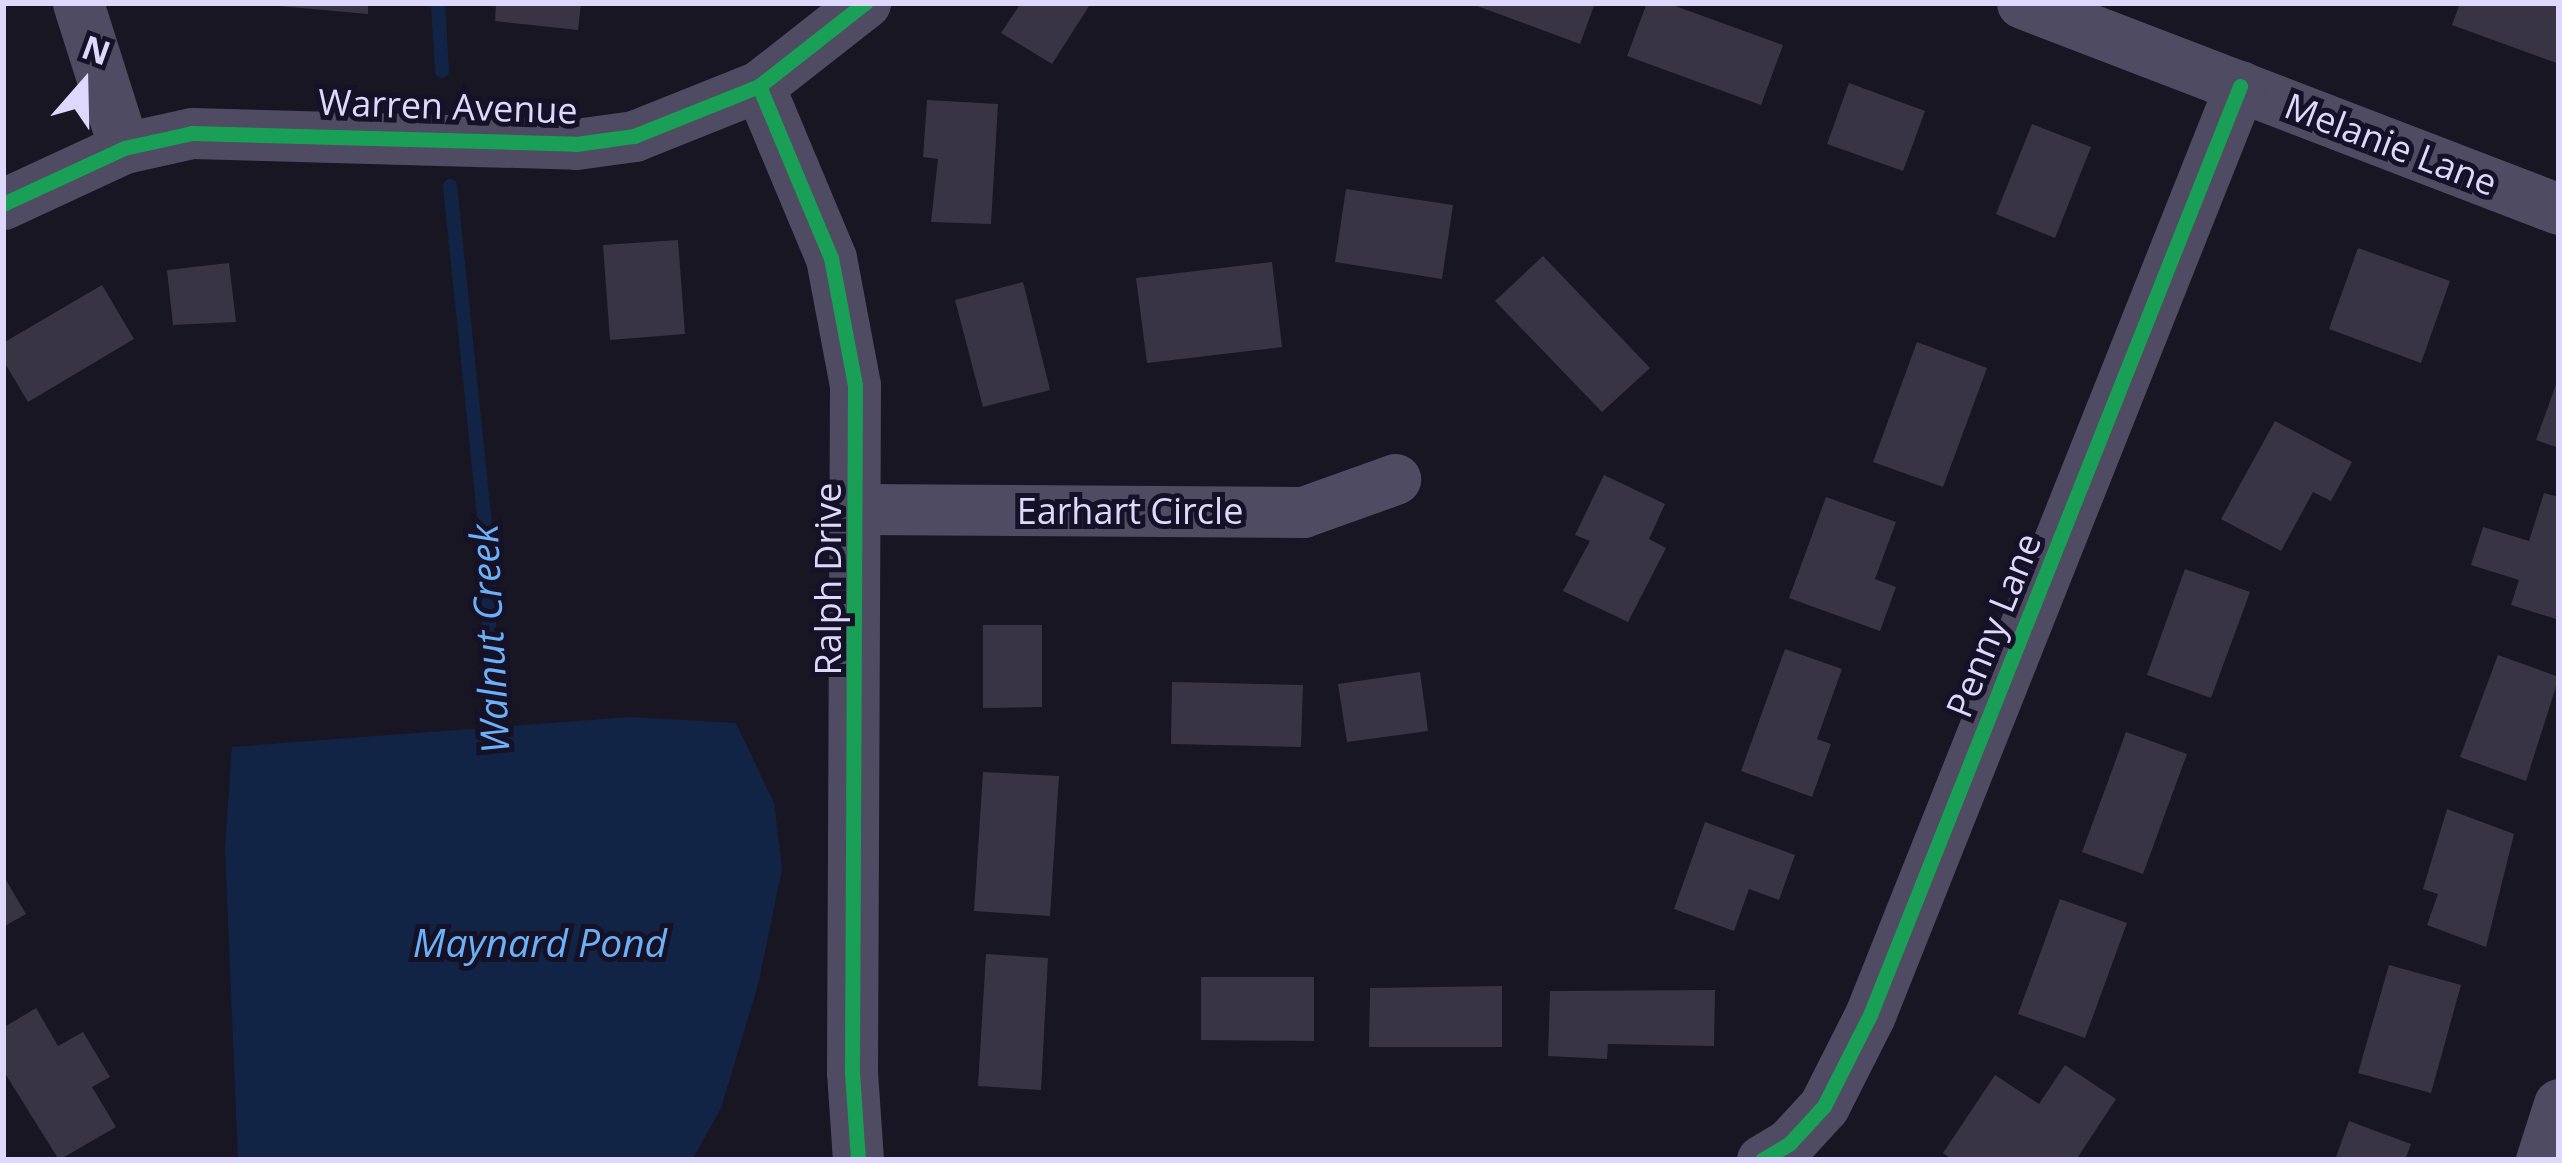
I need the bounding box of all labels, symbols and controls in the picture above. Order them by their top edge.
north arrow [24,24,144,144]
text: N [76,24,117,75]
street label: Warren Avenue [318,80,578,132]
street label: Melanie Lane [2279,84,2503,204]
street label: Ralph Drive [806,483,850,675]
street label: Earhart Circle [1017,489,1243,533]
water label: Walnut Creek [460,523,518,755]
street label: Penny Lane [1937,527,2049,723]
water label: Maynard Pond [413,919,667,965]

